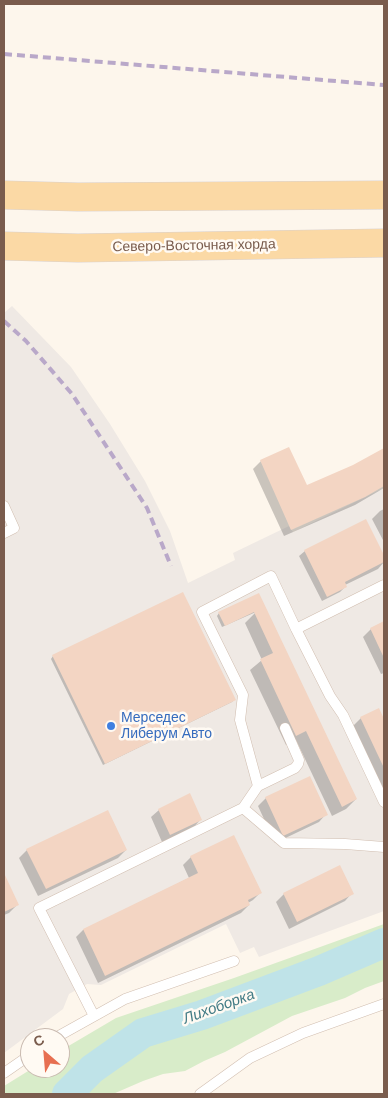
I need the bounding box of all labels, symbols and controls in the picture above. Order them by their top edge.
street label: Северо-Восточная хорда [112,236,276,256]
place label: Мерседес Либерум Авто [121,710,212,742]
marker: Мерседес Либерум Авто [105,720,117,732]
water label: Лихоборка [181,986,257,1028]
north arrow [20,1028,70,1078]
text: С [31,1031,47,1050]

